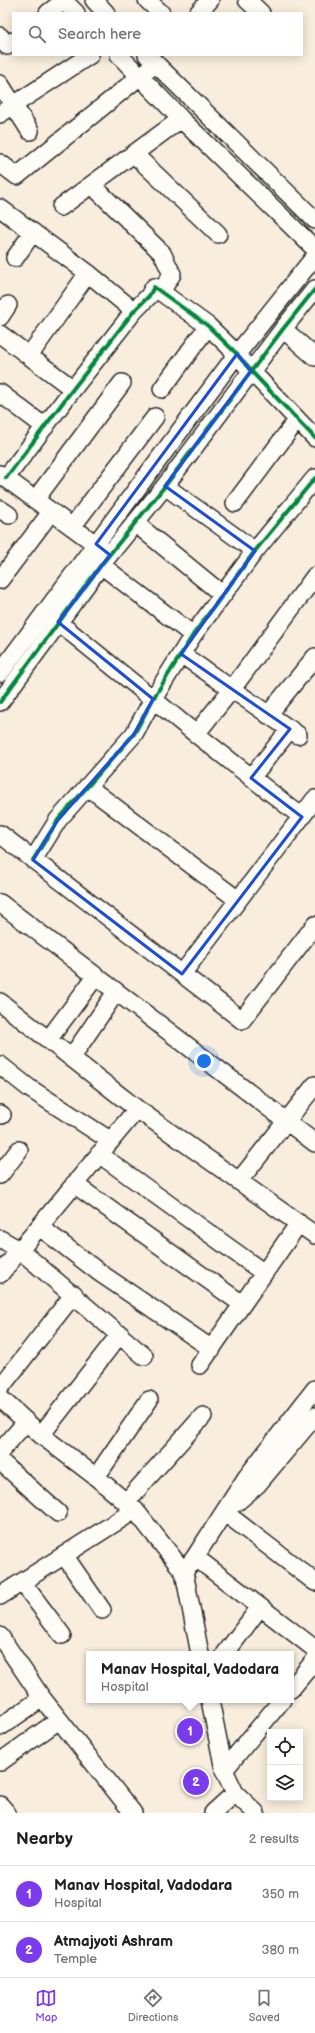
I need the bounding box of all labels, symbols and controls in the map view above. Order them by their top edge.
search box [12,12,303,56]
icon: search [26,23,48,45]
text: Search here [58,25,141,44]
your location [194,1051,214,1071]
popup [86,1651,294,1703]
text: Manav Hospital, Vadodara [101,1660,279,1679]
text: Hospital [101,1679,149,1695]
pin: 1 [177,1716,203,1746]
map controls [267,1729,303,1801]
button: locate [267,1729,303,1765]
button: layers [267,1765,303,1801]
pin: 2 [183,1767,209,1797]
text: Nearby [16,1829,73,1849]
text: 2 results [249,1831,299,1847]
text: Manav Hospital, Vadodara [54,1876,232,1895]
text: 1 [26,1886,32,1902]
text: 350 m [262,1886,299,1902]
text: Hospital [54,1895,102,1911]
text: Atmajyoti Ashram [54,1932,173,1951]
text: 2 [25,1942,33,1958]
text: 380 m [262,1942,299,1958]
text: Temple [54,1951,97,1967]
tab: Map [35,1987,57,2024]
tab: Directions [128,1987,178,2024]
tab: Saved [249,1987,280,2024]

